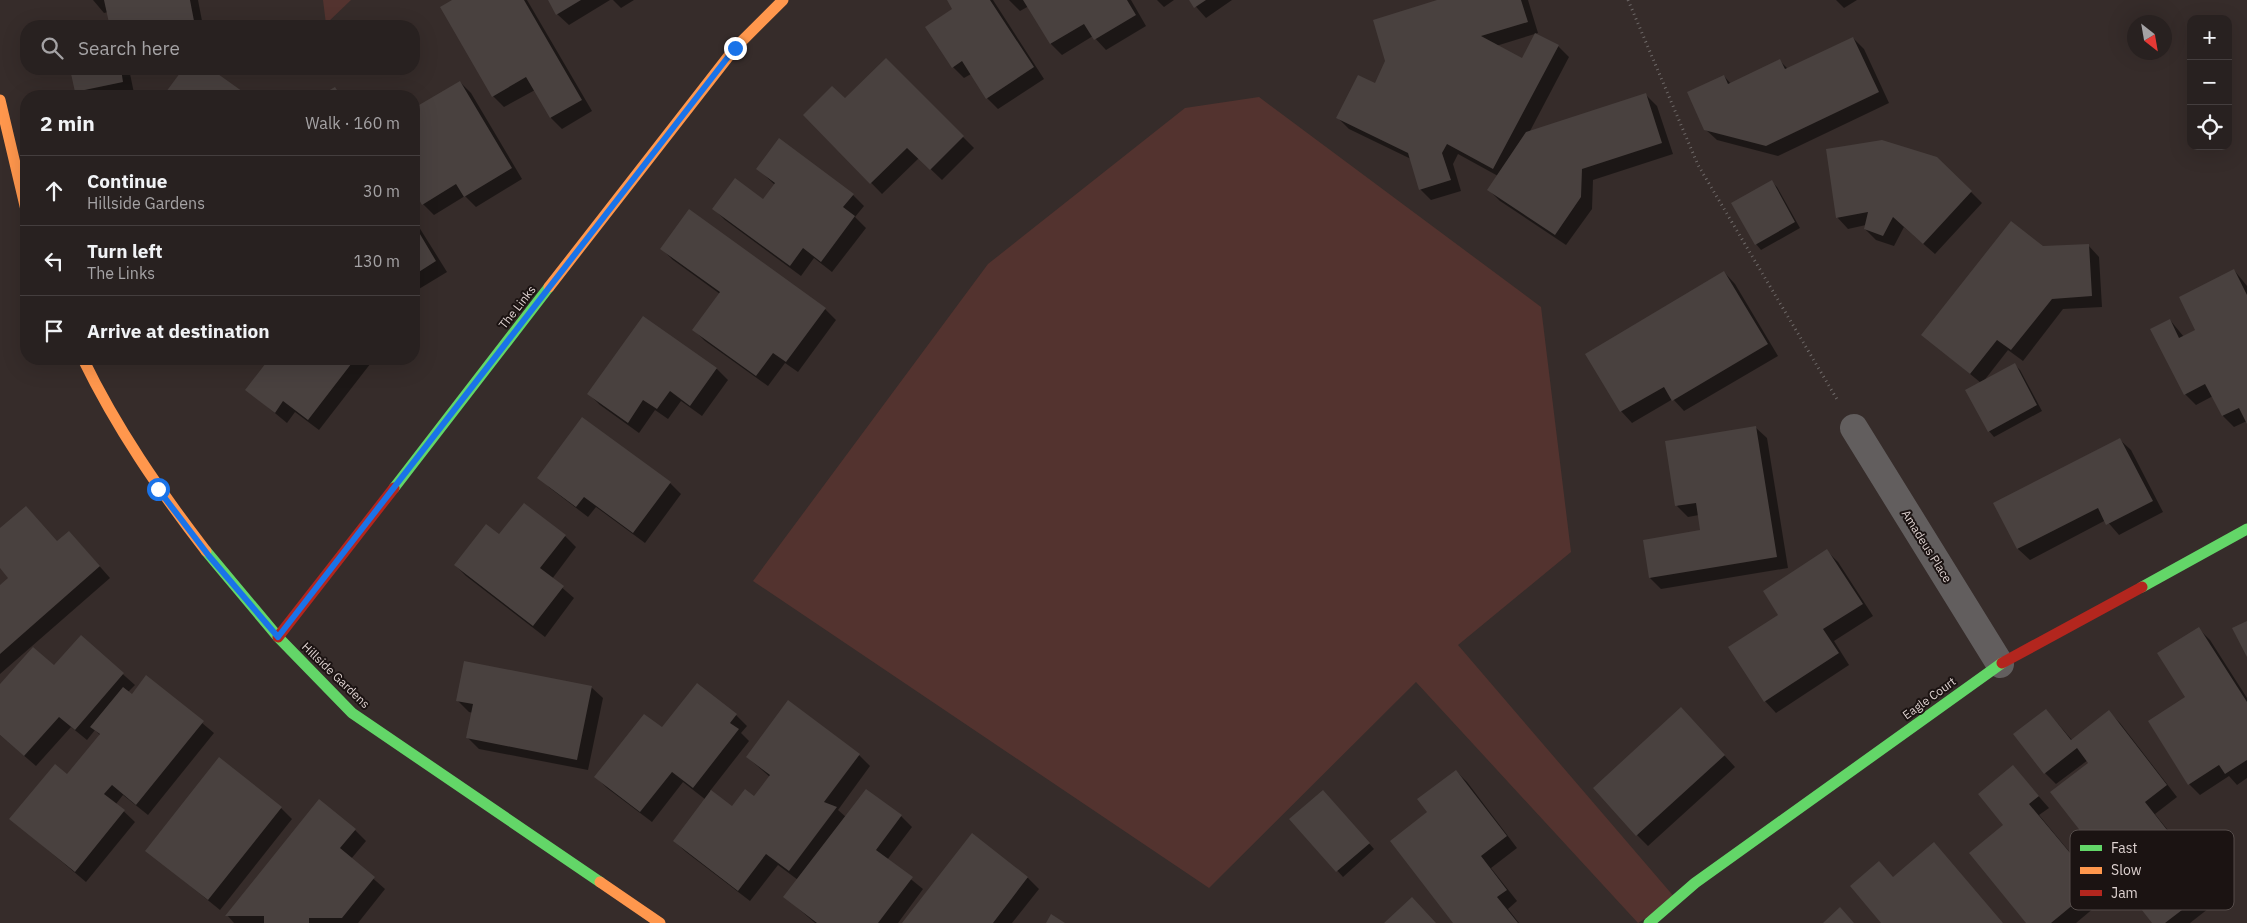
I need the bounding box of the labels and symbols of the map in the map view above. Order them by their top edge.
north arrow [2127,15,2172,60]
route end [724,37,747,60]
street label: The Links [495,282,539,332]
route start [147,478,170,501]
street label: Amadeus Place [1899,507,1956,586]
street label: Hillside Gardens [299,639,373,711]
street label: Eagle Court [1899,674,1959,722]
legend [2070,830,2234,910]
text: Fast [2111,839,2137,857]
text: Slow [2111,861,2142,879]
text: Jam [2111,884,2138,902]

